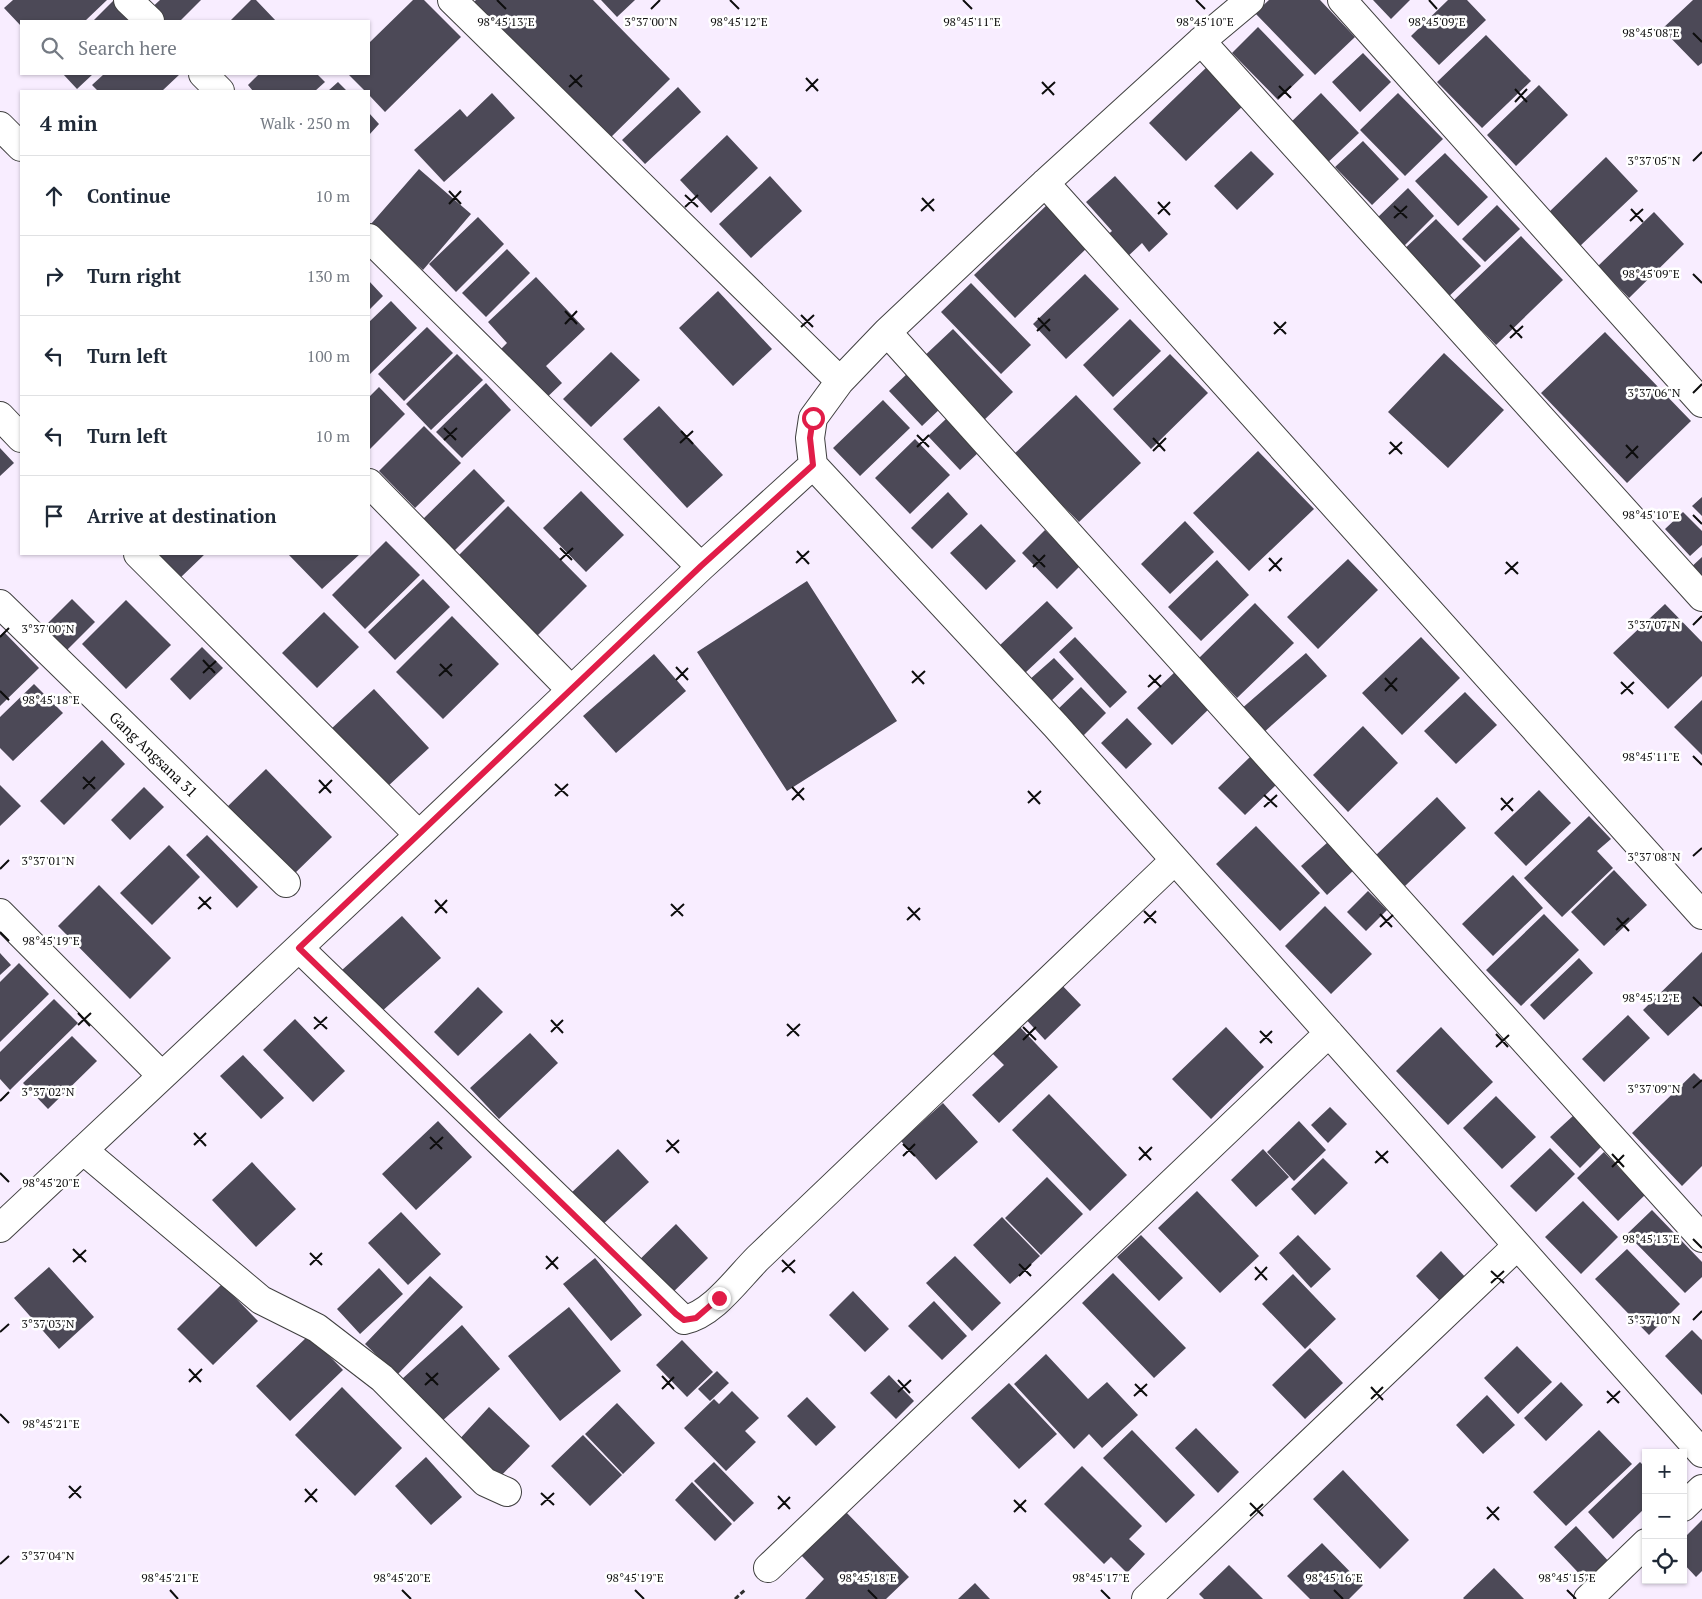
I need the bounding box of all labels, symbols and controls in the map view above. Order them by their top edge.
text: 98°45'13"E [477,14,535,29]
text: 3°37'00"N [624,14,678,29]
text: 98°45'12"E [710,14,768,29]
text: 98°45'11"E [943,14,1001,29]
text: 98°45'10"E [1176,14,1234,29]
text: 98°45'09"E [1408,14,1466,29]
search box [20,20,370,75]
text: 98°45'08"E [1622,25,1680,40]
icon: search [38,34,66,62]
text: Search here [78,35,177,60]
text: 4 min [40,109,97,137]
text: Walk · 250 m [260,112,350,134]
text: 3°37'05"N [1627,153,1681,168]
icon: ahead [40,182,68,210]
text: Continue [87,183,171,208]
text: 10 m [315,185,350,207]
icon: right [40,262,68,290]
text: Turn right [87,263,181,288]
text: 130 m [307,265,350,287]
text: 98°45'09"E [1622,266,1680,281]
icon: left [40,342,68,370]
text: Turn left [87,343,168,368]
text: 100 m [307,345,350,367]
text: 3°37'06"N [1627,385,1681,400]
route start [802,407,825,430]
icon: left [40,422,68,450]
text: Turn left [87,423,168,448]
text: 10 m [315,425,350,447]
icon: arrive [40,502,68,530]
text: Arrive at destination [87,503,276,528]
text: 98°45'10"E [1622,507,1680,522]
text: 3°37'07"N [1627,617,1681,632]
text: 3°37'00"N [21,621,75,636]
text: 98°45'18"E [22,692,80,707]
street label: Gang Angsana 31 [106,707,202,801]
text: 98°45'11"E [1622,749,1680,764]
text: 3°37'08"N [1627,849,1681,864]
text: 3°37'01"N [21,853,75,868]
text: 98°45'19"E [22,933,80,948]
text: 98°45'12"E [1622,990,1680,1005]
text: 3°37'09"N [1627,1081,1681,1096]
text: 3°37'02"N [21,1084,75,1099]
text: 98°45'20"E [22,1175,80,1190]
text: 98°45'13"E [1622,1231,1680,1246]
route end [708,1287,731,1310]
text: 3°37'10"N [1627,1312,1681,1327]
text: 3°37'03"N [21,1316,75,1331]
text: 98°45'21"E [22,1416,80,1431]
map controls [1642,1449,1687,1584]
button: + [1642,1449,1687,1494]
button: − [1642,1494,1687,1539]
button: locate [1642,1539,1687,1584]
text: 3°37'04"N [21,1548,75,1563]
text: 98°45'21"E [141,1570,199,1585]
text: 98°45'20"E [373,1570,431,1585]
text: 98°45'19"E [606,1570,664,1585]
text: 98°45'18"E [839,1570,897,1585]
text: 98°45'17"E [1072,1570,1130,1585]
text: 98°45'16"E [1305,1570,1363,1585]
text: 98°45'15"E [1538,1570,1596,1585]

